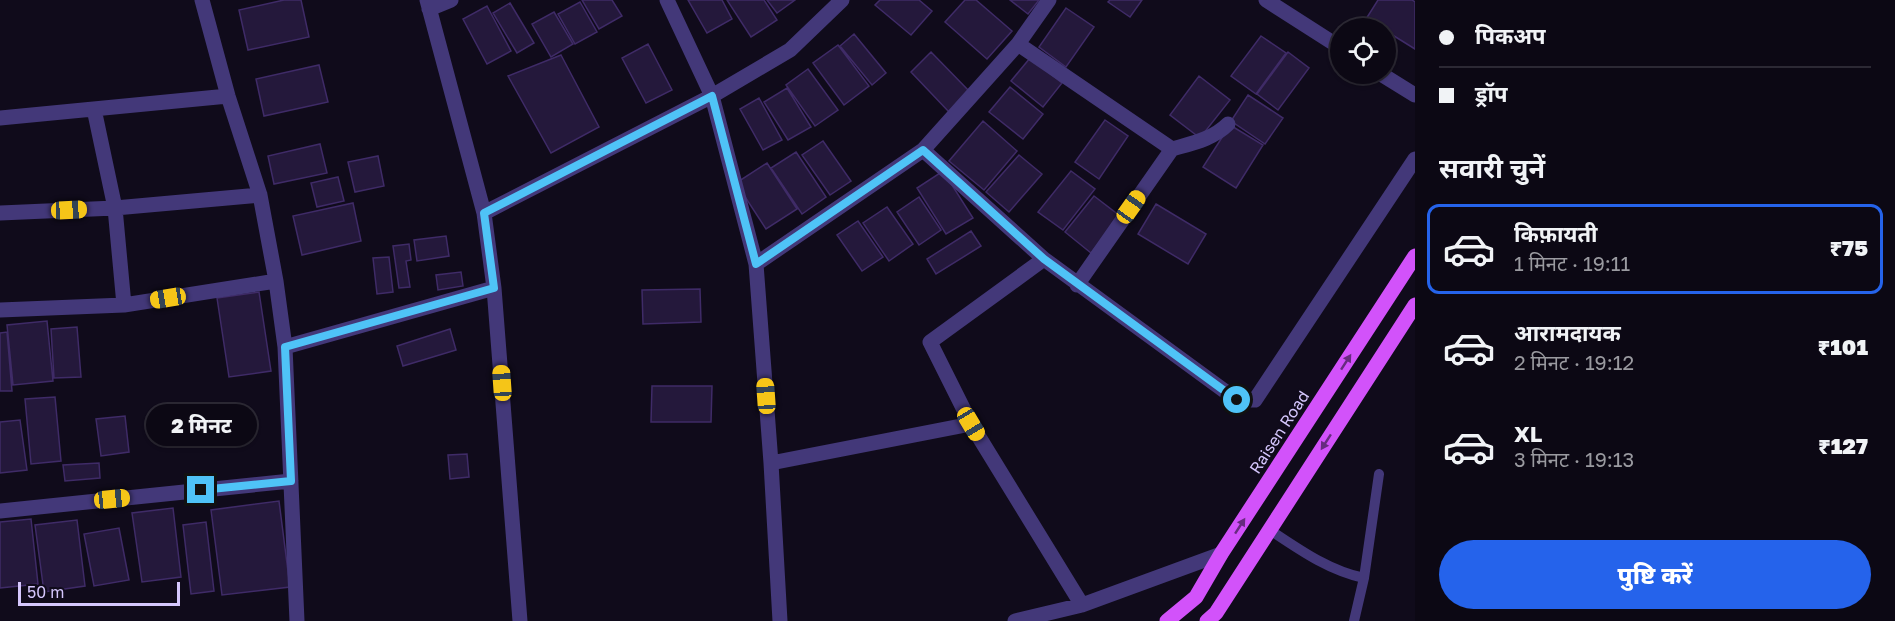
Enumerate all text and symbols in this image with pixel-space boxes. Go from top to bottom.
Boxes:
map controls [1330,18,1396,84]
button: locate [1330,18,1396,84]
text: पिकअप [1475,22,1546,49]
text: ड्रॉप [1475,80,1508,107]
text: सवारी चुनें [1439,152,1545,184]
car [1113,187,1149,227]
car [51,200,87,220]
text: किफ़ायती [1514,220,1598,247]
icon: car [1442,222,1496,276]
text: ₹75 [1829,234,1868,261]
text: 1 मिनट · 19:11 [1514,251,1630,275]
car [149,286,187,310]
text: आरामदायक [1514,319,1621,346]
icon: car [1442,321,1496,375]
text: ₹101 [1818,333,1868,360]
text: 2 मिनट · 19:12 [1514,350,1634,374]
one-way arrow [1340,354,1351,370]
car [492,364,512,402]
car [756,377,776,415]
route start [1223,386,1250,413]
street label: Raisen Road [1245,387,1313,477]
callout: 2 मिनट [146,403,256,445]
car [954,404,988,444]
text: 2 मिनट [171,413,232,437]
icon: car [1442,420,1496,474]
text: XL [1514,420,1542,447]
text: ₹127 [1818,432,1868,459]
one-way arrow [1321,434,1332,450]
text: 3 मिनट · 19:13 [1514,447,1634,471]
route end [187,476,214,503]
car [93,488,131,510]
one-way arrow [1234,517,1245,534]
button: पुष्टि करें [1439,540,1871,609]
scale bar [18,579,180,606]
text: 50 m [27,582,64,602]

